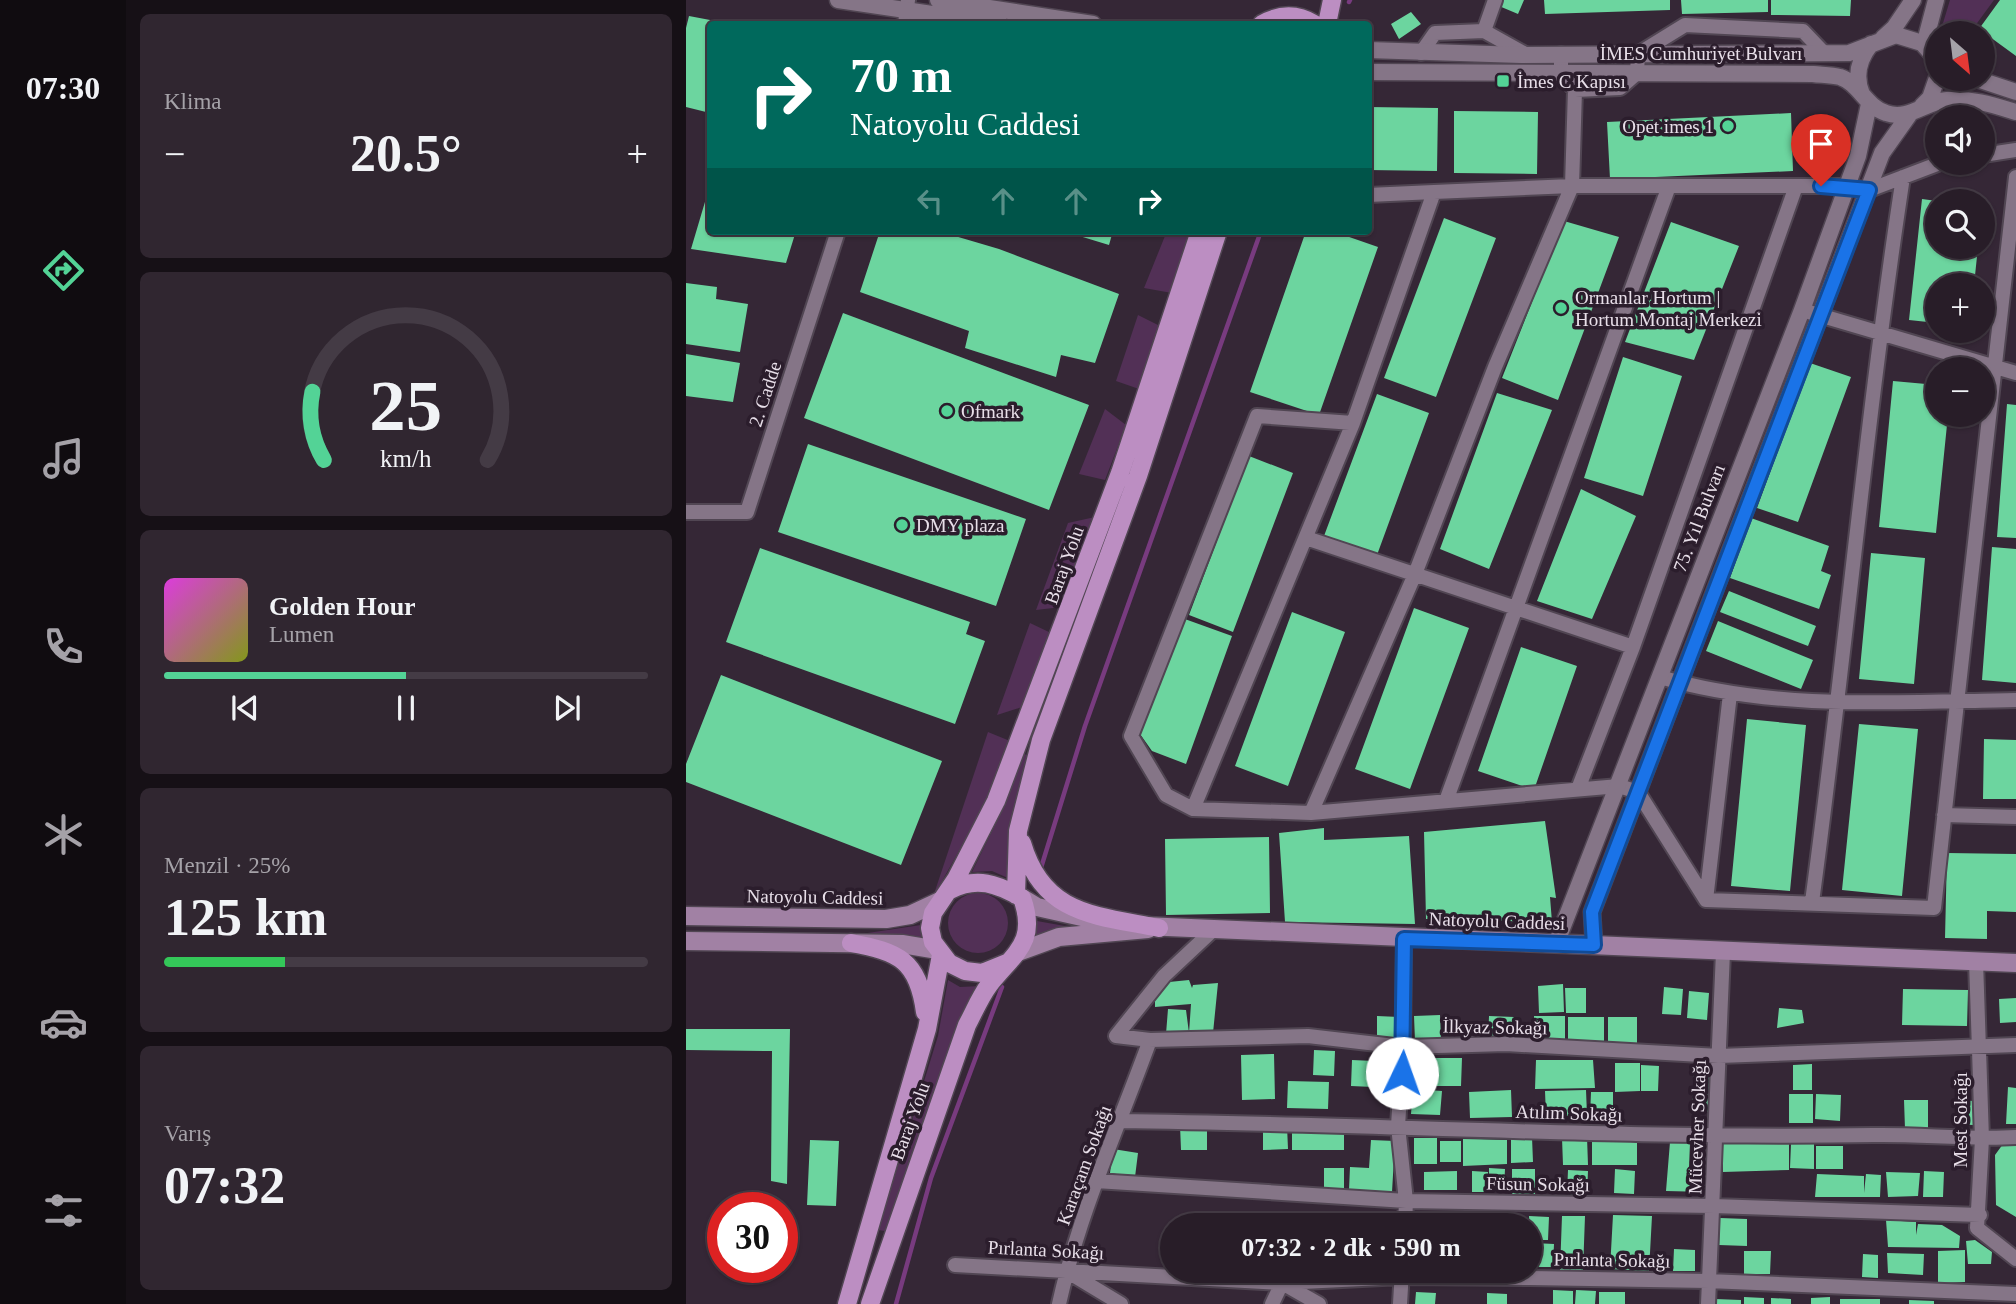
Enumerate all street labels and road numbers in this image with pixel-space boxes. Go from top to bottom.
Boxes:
street label: İMES Cumhuriyet Bulvarı [1600,43,1802,64]
street label: 2. Cadde [745,359,785,429]
street label: 75. Yıl Bulvarı [1669,461,1729,575]
street label: Baraj Yolu [1040,523,1088,607]
street label: Natoyolu Caddesi [746,885,884,909]
street label: Natoyolu Caddesi [1428,908,1566,934]
street label: İlkyaz Sokağı [1442,1016,1548,1038]
street label: Mücevher Sokağı [1684,1059,1710,1195]
street label: Mest Sokağı [1950,1072,1971,1168]
street label: Baraj Yolu [886,1079,934,1163]
street label: Atılım Sokağı [1515,1101,1623,1125]
street label: Karaçam Sokağı [1053,1102,1115,1228]
street label: Füsun Sokağı [1486,1173,1590,1195]
street label: Pırlanta Sokağı [987,1236,1105,1264]
street label: Pırlanta Sokağı [1554,1248,1670,1272]

